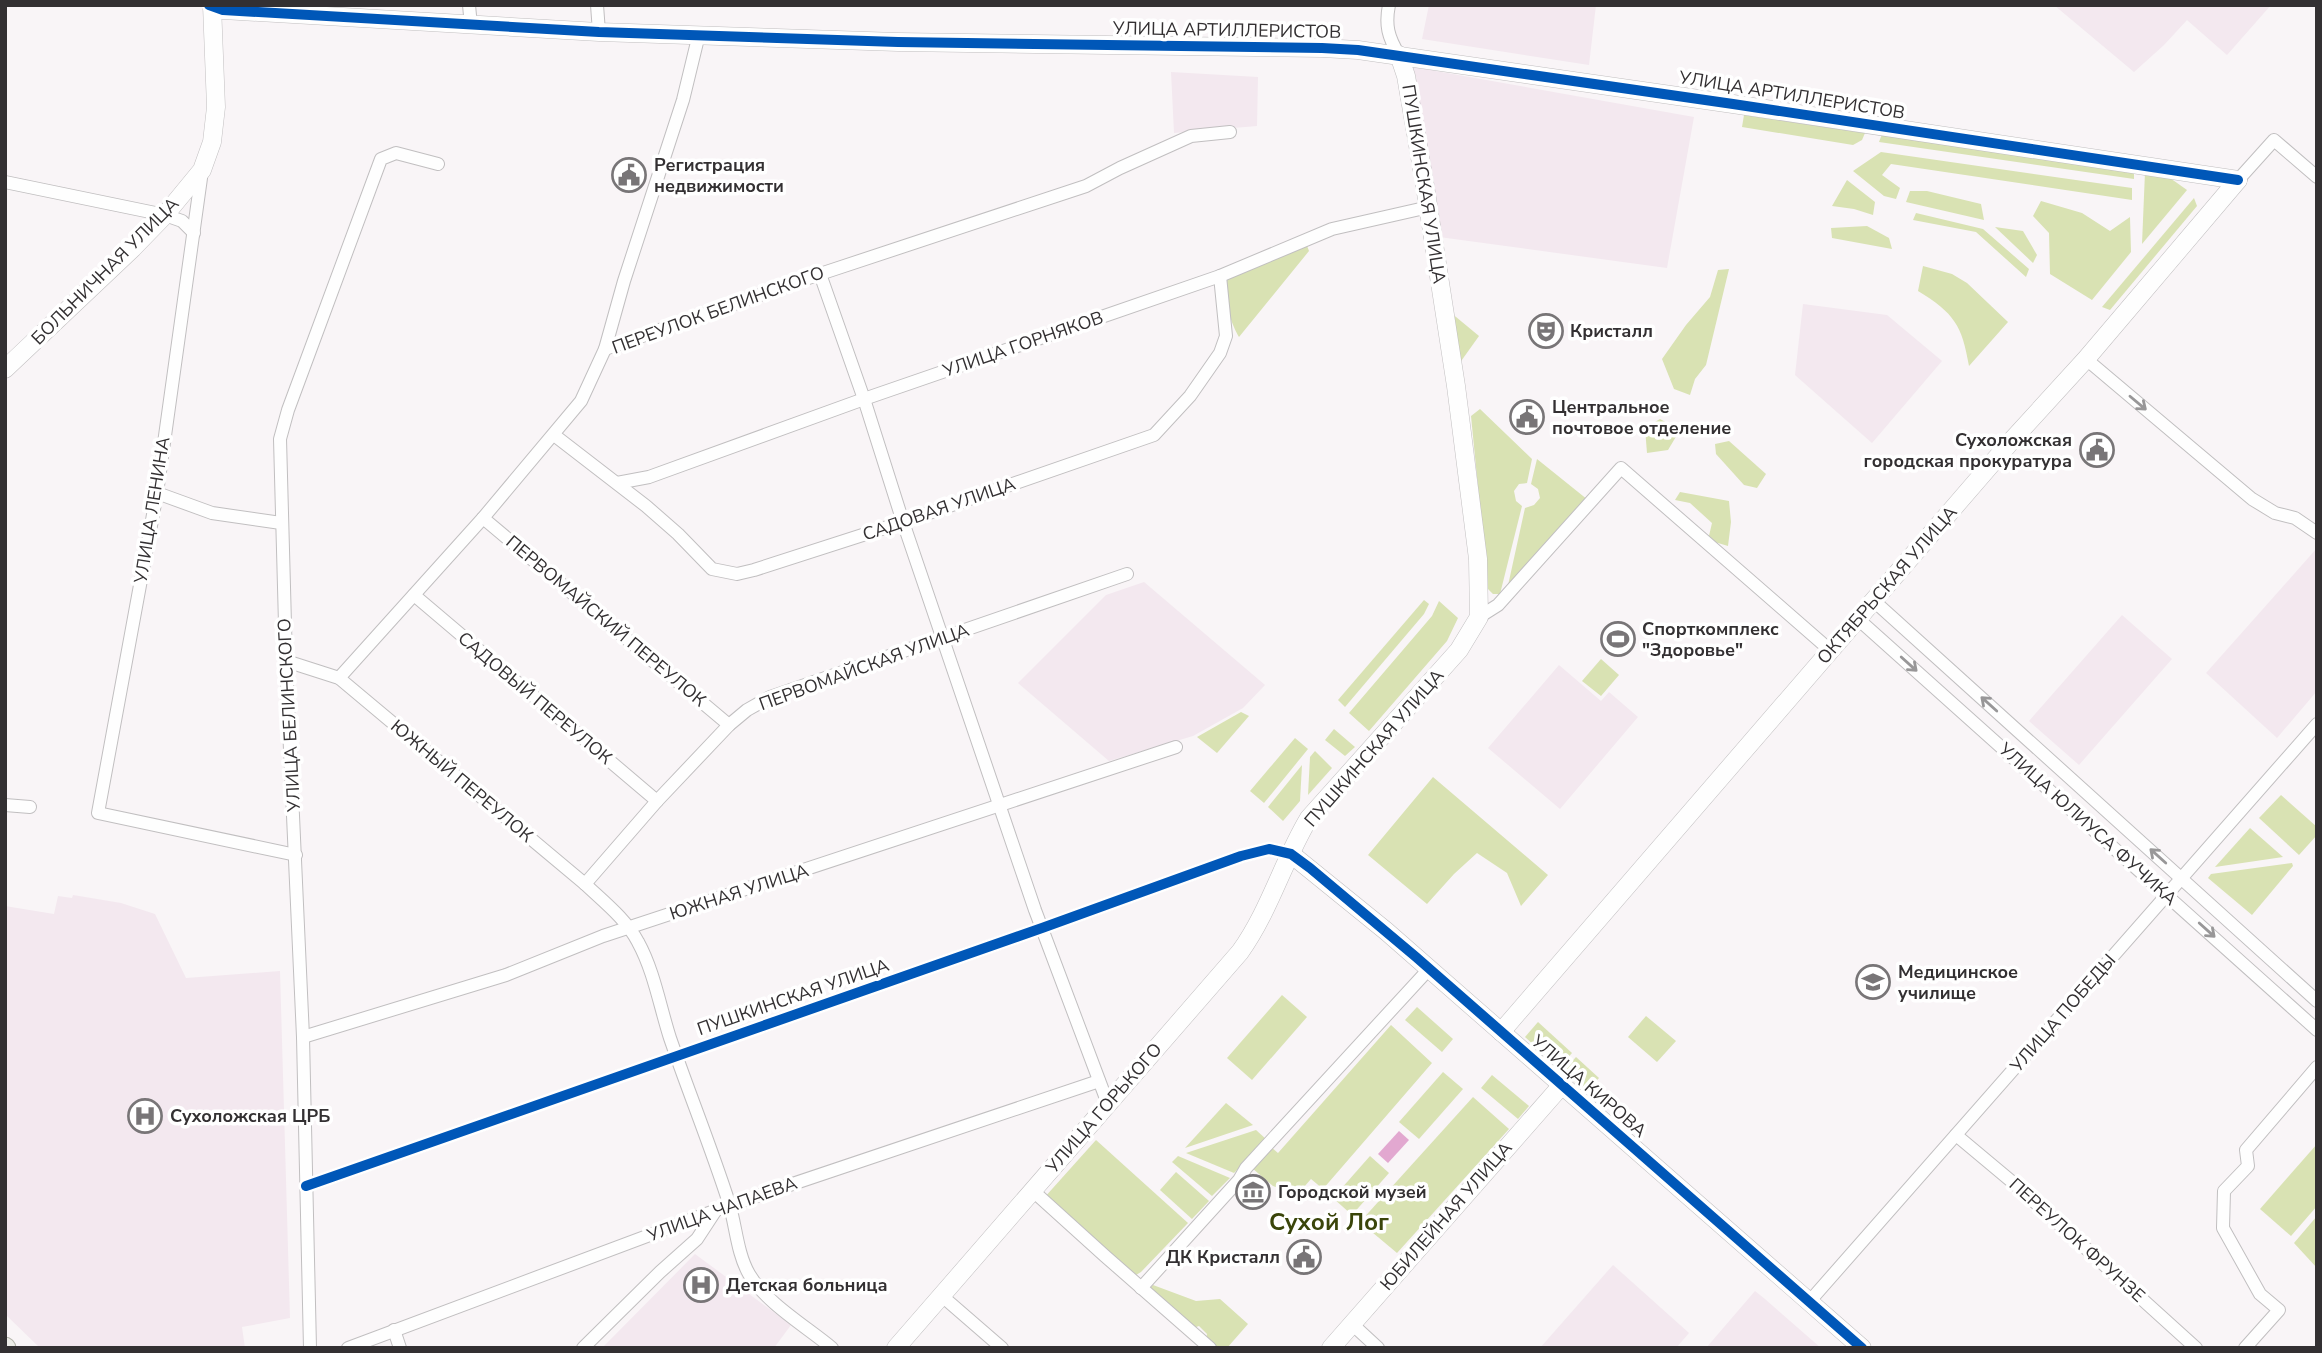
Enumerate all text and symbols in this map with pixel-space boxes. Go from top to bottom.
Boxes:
street label: УЛИЦА АРТИЛЛЕРИСТОВ [1112,16,1341,44]
street label: УЛИЦА АРТИЛЛЕРИСТОВ [1676,65,1907,125]
street label: ПУШКИНСКАЯ УЛИЦА [1396,83,1452,285]
place label: Регистрация недвижимости [654,153,784,198]
public building icon: Регистрация недвижимости [610,156,648,194]
street label: БОЛЬНИЧНАЯ УЛИЦА [26,192,184,350]
street label: ПЕРЕУЛОК БЕЛИНСКОГО [608,260,828,360]
street label: УЛИЦА ГОРНЯКОВ [939,305,1106,383]
theatre icon: Кристалл [1527,312,1565,350]
place label: Кристалл [1570,319,1653,343]
place label: Центральное почтовое отделение [1552,395,1731,440]
one-way arrow [2129,395,2147,411]
public building icon: Центральное почтовое отделение [1508,398,1546,436]
place label: Сухоложская городская прокуратура [1864,428,2072,473]
public building icon: Сухоложская городская прокуратура [2078,431,2116,469]
street label: УЛИЦА ЛЕНИНА [128,435,175,586]
street label: САДОВАЯ УЛИЦА [859,472,1019,546]
street label: ОКТЯБРЬСКАЯ УЛИЦА [1812,501,1962,669]
street label: ПЕРВОМАЙСКИЙ ПЕРЕУЛОК [501,530,712,712]
place label: Спорткомплекс "Здоровье" [1642,617,1779,662]
street label: УЛИЦА БЕЛИНСКОГО [272,618,306,813]
street label: ПЕРВОМАЙСКАЯ УЛИЦА [756,618,972,716]
sports icon: Спорткомплекс "Здоровье" [1599,620,1637,658]
street label: САДОВЫЙ ПЕРЕУЛОК [453,626,618,770]
one-way arrow [1900,656,1918,672]
street label: ПУШКИНСКАЯ УЛИЦА [1299,664,1449,832]
one-way arrow [1980,696,1998,712]
street label: ЮЖНЫЙ ПЕРЕУЛОК [386,714,539,848]
street label: УЛИЦА ЮЛИУСА ФУЧИКА [1993,737,2182,911]
one-way arrow [2149,848,2167,864]
street label: ЮЖНАЯ УЛИЦА [666,858,812,926]
one-way arrow [2198,921,2215,938]
street label: УЛИЦА ПОБЕДЫ [2004,949,2121,1078]
street label: ПУШКИНСКАЯ УЛИЦА [694,953,892,1041]
place label: Медицинское училище [1898,960,2018,1005]
school or university icon: Медицинское училище [1854,963,1892,1001]
street label: УЛИЦА КИРОВА [1526,1029,1652,1143]
street label: УЛИЦА ГОРЬКОГО [1040,1038,1167,1179]
hospital icon: Сухоложская ЦРБ [126,1097,164,1135]
place label: Сухоложская ЦРБ [170,1104,330,1128]
street label: ЮБИЛЕЙНАЯ УЛИЦА [1375,1137,1517,1295]
street label: УЛИЦА ЧАПАЕВА [643,1171,800,1248]
museum icon: Городской музей [1234,1173,1272,1211]
street label: ПЕРЕУЛОК ФРУНЗЕ [2004,1173,2150,1307]
place label: Городской музей [1278,1180,1427,1204]
district label: Сухой Лог [1269,1206,1389,1238]
public building icon: ДК Кристалл [1285,1238,1323,1276]
place label: ДК Кристалл [1166,1245,1280,1269]
hospital icon: Детская больница [682,1266,720,1304]
place label: Детская больница [726,1273,888,1297]

